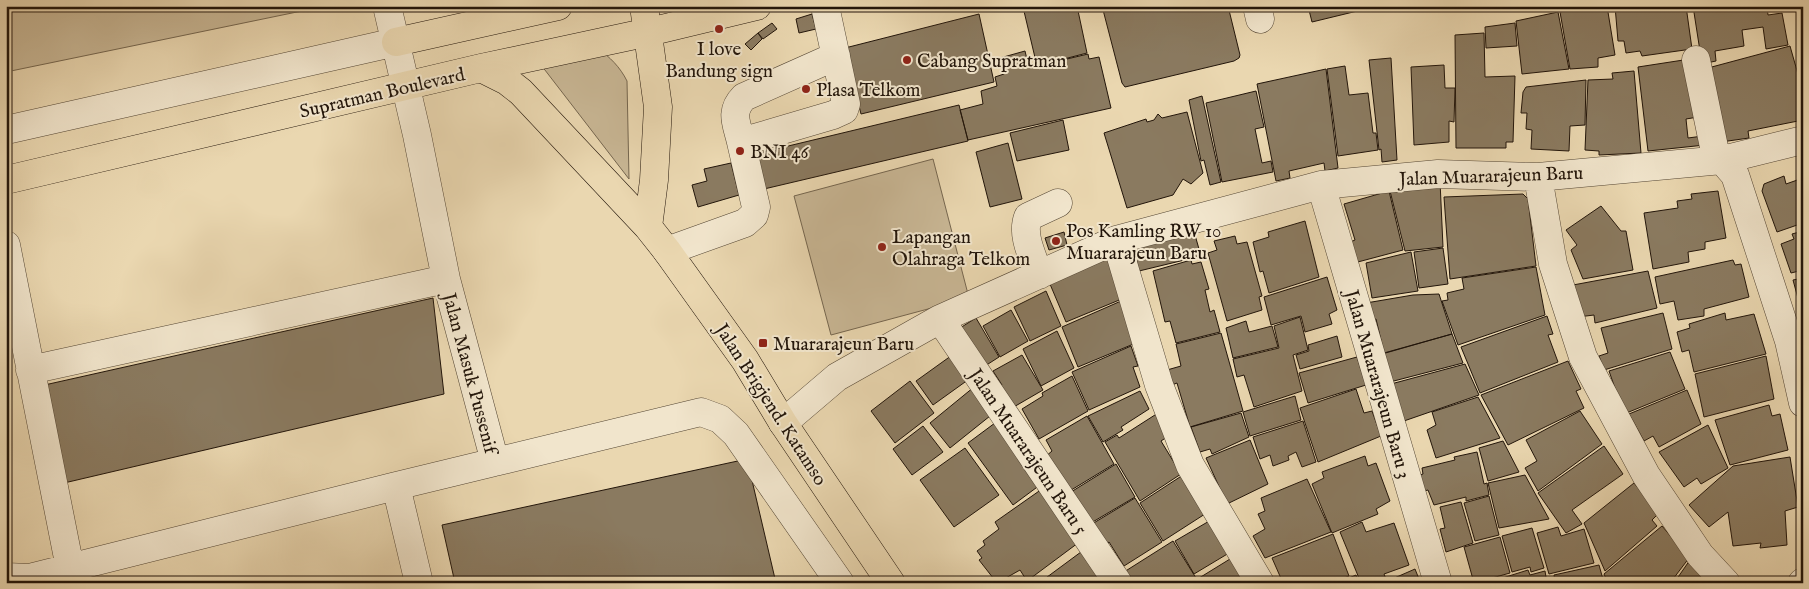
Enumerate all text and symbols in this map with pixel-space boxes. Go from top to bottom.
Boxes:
marker: I love Bandung sign [713,23,725,35]
place label: I love Bandung sign [665,38,773,84]
place label: Cabang Supratman [917,50,1066,74]
marker: Cabang Supratman [901,54,913,66]
street label: Supratman Boulevard [298,63,468,125]
place label: Plasa Telkom [816,79,921,103]
marker: Plasa Telkom [800,83,812,95]
place label: BNI 46 [750,141,810,165]
marker: BNI 46 [734,145,746,157]
street label: Jalan Muararajeun Baru [1397,162,1584,192]
place label: Pos Kamling RW 10 Muararajeun Baru [1066,220,1221,266]
place label: Lapangan Olahraga Telkom [892,226,1030,272]
marker: Pos Kamling RW 10 Muararajeun Baru [1050,235,1062,247]
marker: Lapangan Olahraga Telkom [876,241,888,253]
street label: Jalan Muararajeun Baru 3 [1338,285,1416,482]
street label: Jalan Masuk Pussenif [436,289,503,459]
street label: Jalan Brigjend. Katamso [708,318,832,491]
place label: Muararajeun Baru [773,333,914,357]
marker: Muararajeun Baru [757,337,769,349]
street label: Jalan Muararajeun Baru 5 [962,363,1092,540]

